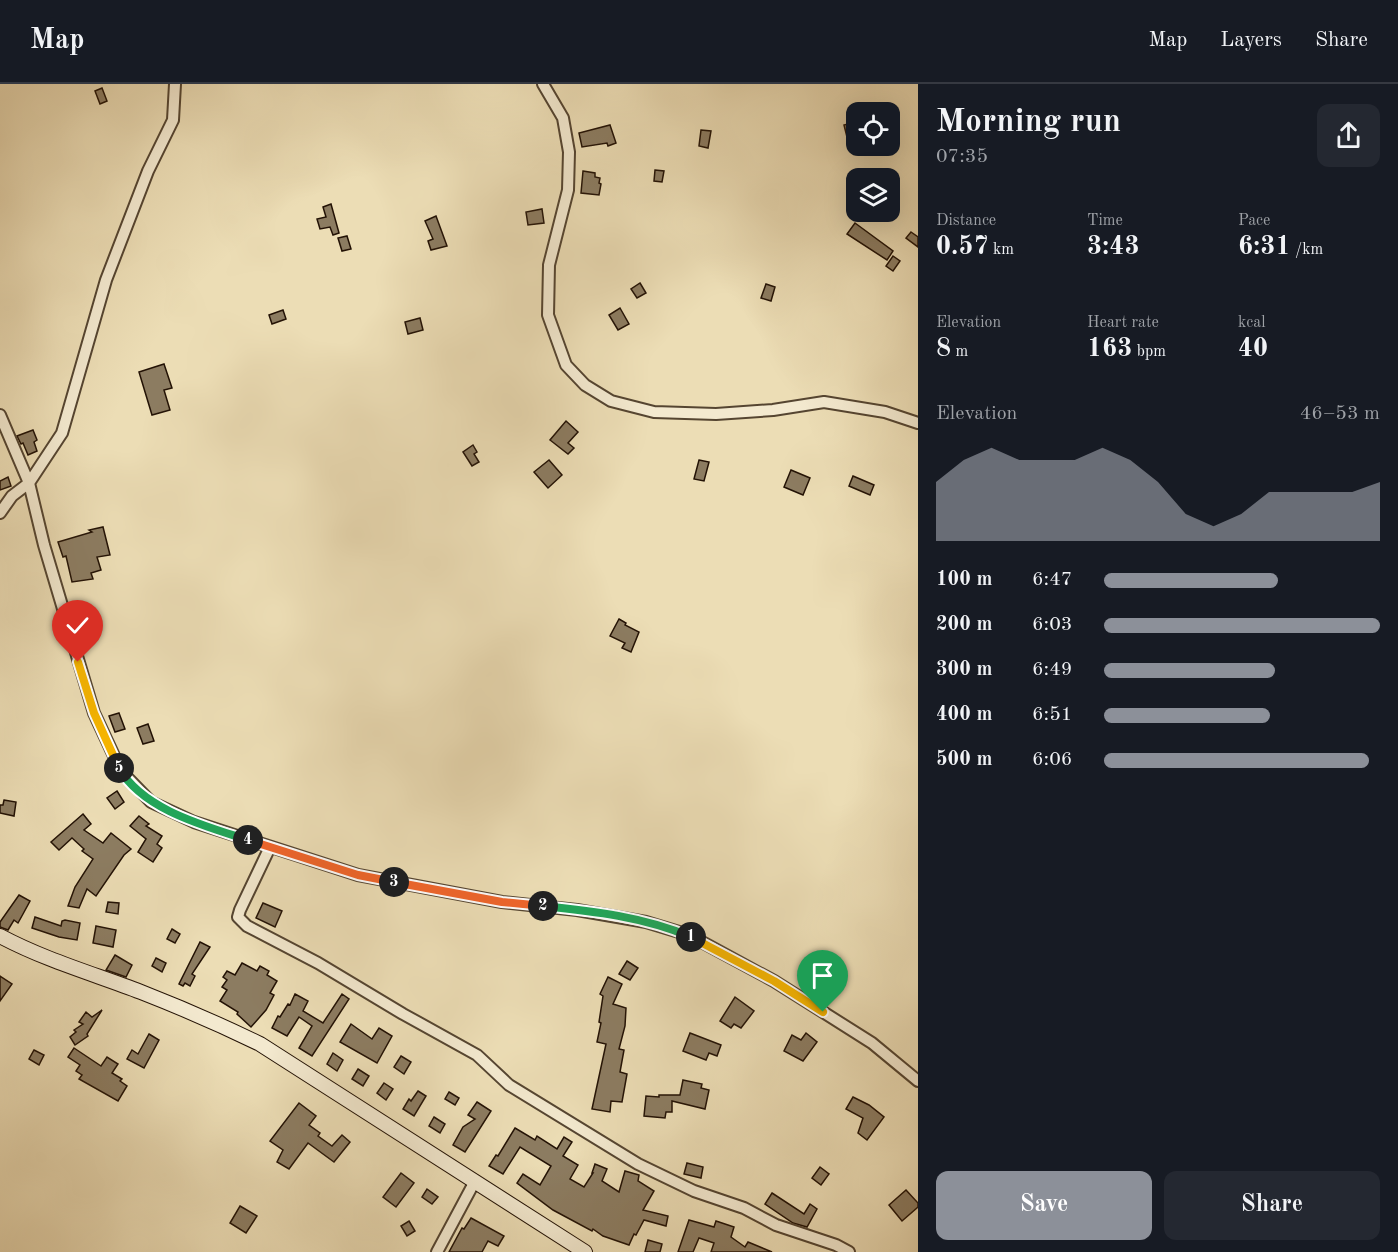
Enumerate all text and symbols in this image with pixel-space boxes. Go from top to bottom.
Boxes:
text: Map [30,27,84,55]
text: Map [1148,30,1187,51]
text: Layers [1220,30,1282,51]
text: Share [1315,30,1368,51]
map controls [846,102,900,222]
button: locate [846,102,900,156]
button: share [1317,104,1380,167]
text: Morning run [936,106,1121,139]
text: 07:35 [936,147,988,167]
button: layers [846,168,900,222]
text: Distance [936,213,996,229]
text: Time [1087,213,1123,229]
text: Pace [1238,213,1270,229]
text: 0.57 [936,234,989,260]
text: 3:43 [1087,234,1140,260]
text: 6:31 [1238,234,1291,260]
text: km [989,242,1014,258]
text: /km [1291,242,1323,258]
text: Elevation [936,315,1001,331]
text: Heart rate [1087,315,1159,331]
text: kcal [1238,315,1266,331]
text: 8 [936,336,951,362]
text: 163 [1087,336,1132,362]
text: 40 [1238,336,1268,362]
text: m [951,344,968,360]
text: bpm [1132,344,1166,360]
text: Elevation [936,404,1017,424]
text: 46–53 m [1300,404,1380,424]
text: 100 m [936,570,992,590]
text: 6:47 [1032,570,1072,590]
pin [52,600,103,662]
icon: check [61,609,94,642]
text: 200 m [936,615,992,635]
text: 6:03 [1032,615,1072,635]
text: 300 m [936,660,992,680]
text: 6:49 [1032,660,1072,680]
text: 400 m [936,705,992,725]
text: 6:51 [1032,705,1072,725]
text: 500 m [936,750,992,770]
text: 6:06 [1032,750,1072,770]
pin: 5 [104,753,134,783]
text: 5 [114,760,124,776]
pin: 4 [233,825,263,855]
text: 4 [243,832,253,848]
pin: 3 [379,867,409,897]
text: 3 [389,874,399,890]
pin: 2 [528,891,558,921]
text: 2 [538,898,548,914]
pin: 1 [676,922,706,952]
text: 1 [686,929,696,945]
pin [797,950,848,1012]
icon: arrive [806,959,839,992]
button: Save [936,1171,1152,1240]
button: Share [1164,1171,1380,1240]

